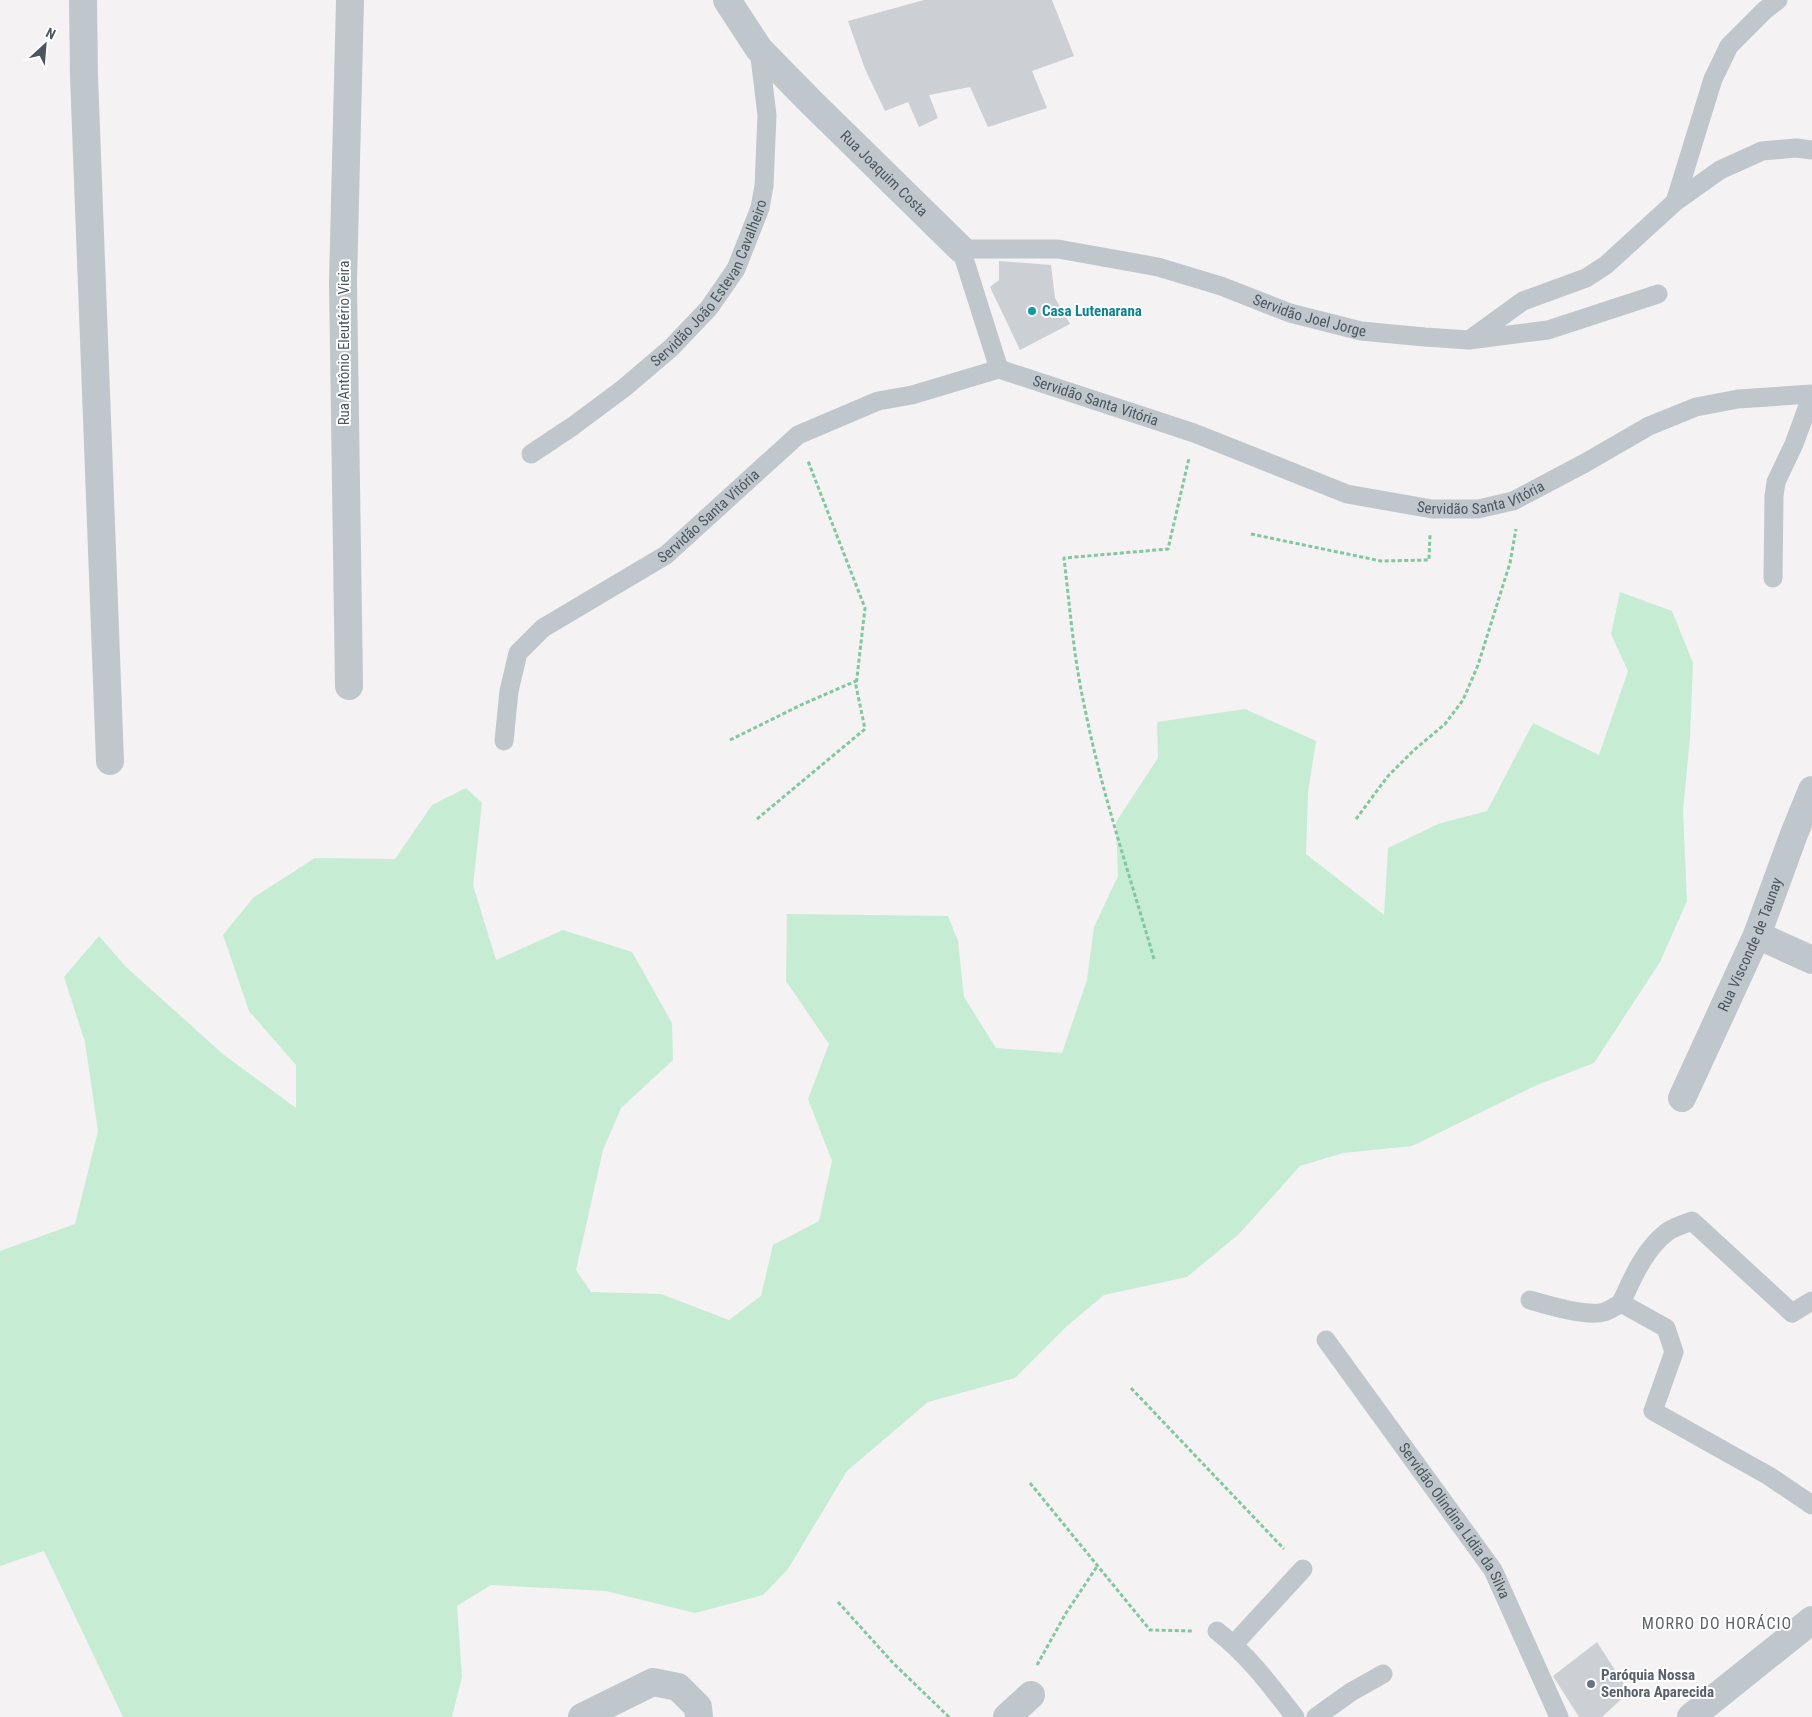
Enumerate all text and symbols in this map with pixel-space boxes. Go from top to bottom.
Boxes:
north arrow [20,20,70,70]
text: N [43,24,58,42]
street label: Rua Joaquim Costa [837,127,932,220]
street label: Servidão João Estevan Cavalheiro [647,198,770,370]
street label: Rua Antônio Eleutério Vieira [335,261,353,425]
street label: Servidão Joel Jorge [1250,290,1367,340]
place label: Casa Lutenarana [1042,302,1142,320]
marker: Casa Lutenarana [1026,305,1038,317]
street label: Servidão Santa Vitória [1030,372,1161,430]
street label: Servidão Santa Vitória [654,466,763,567]
street label: Servidão Santa Vitória [1415,477,1547,518]
street label: Rua Visconde de Taunay [1714,875,1786,1015]
street label: Servidão Olindina Lídia da Silva [1395,1439,1514,1602]
district label: MORRO DO HORÁCIO [1642,1614,1792,1633]
place label: Paróquia Nossa Senhora Aparecida [1601,1666,1714,1701]
marker: Paróquia Nossa Senhora Aparecida [1585,1678,1597,1690]

